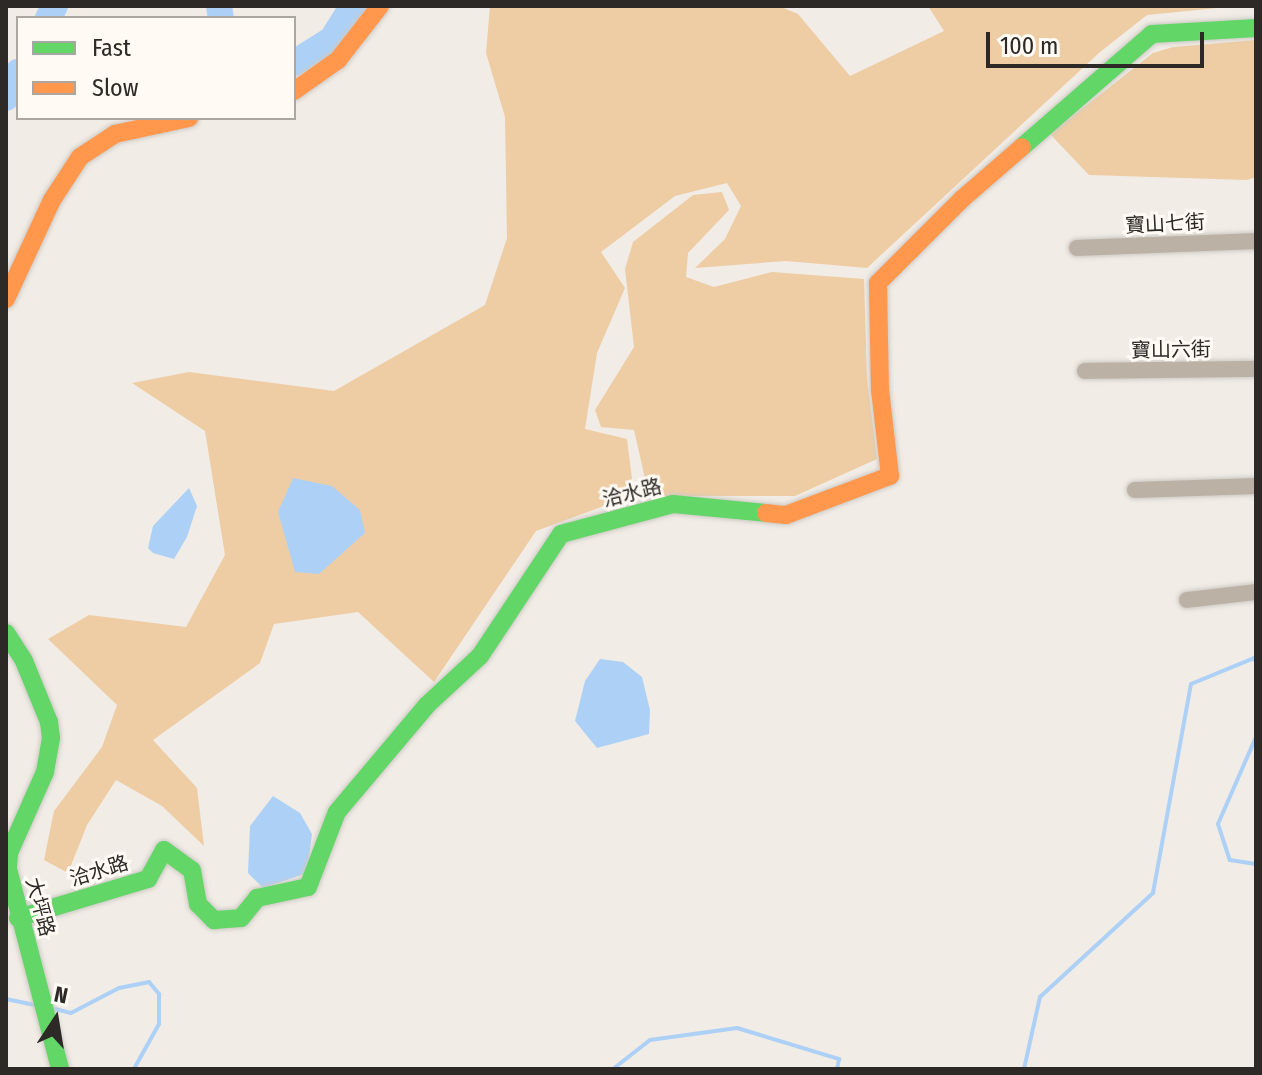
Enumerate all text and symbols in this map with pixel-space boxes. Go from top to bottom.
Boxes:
legend [16,16,296,120]
scale bar [990,16,1208,66]
text: 100 m [1000,32,1058,60]
text: Fast [92,34,131,62]
text: Slow [92,74,138,102]
street label: 寶山七街 [1124,210,1206,238]
street label: 寶山六街 [1131,337,1211,363]
street label: 洽水路 [600,474,664,512]
street label: 洽水路 [67,851,131,891]
street label: 大坪路 [21,875,59,939]
north arrow [16,979,96,1059]
text: N [52,980,70,1010]

